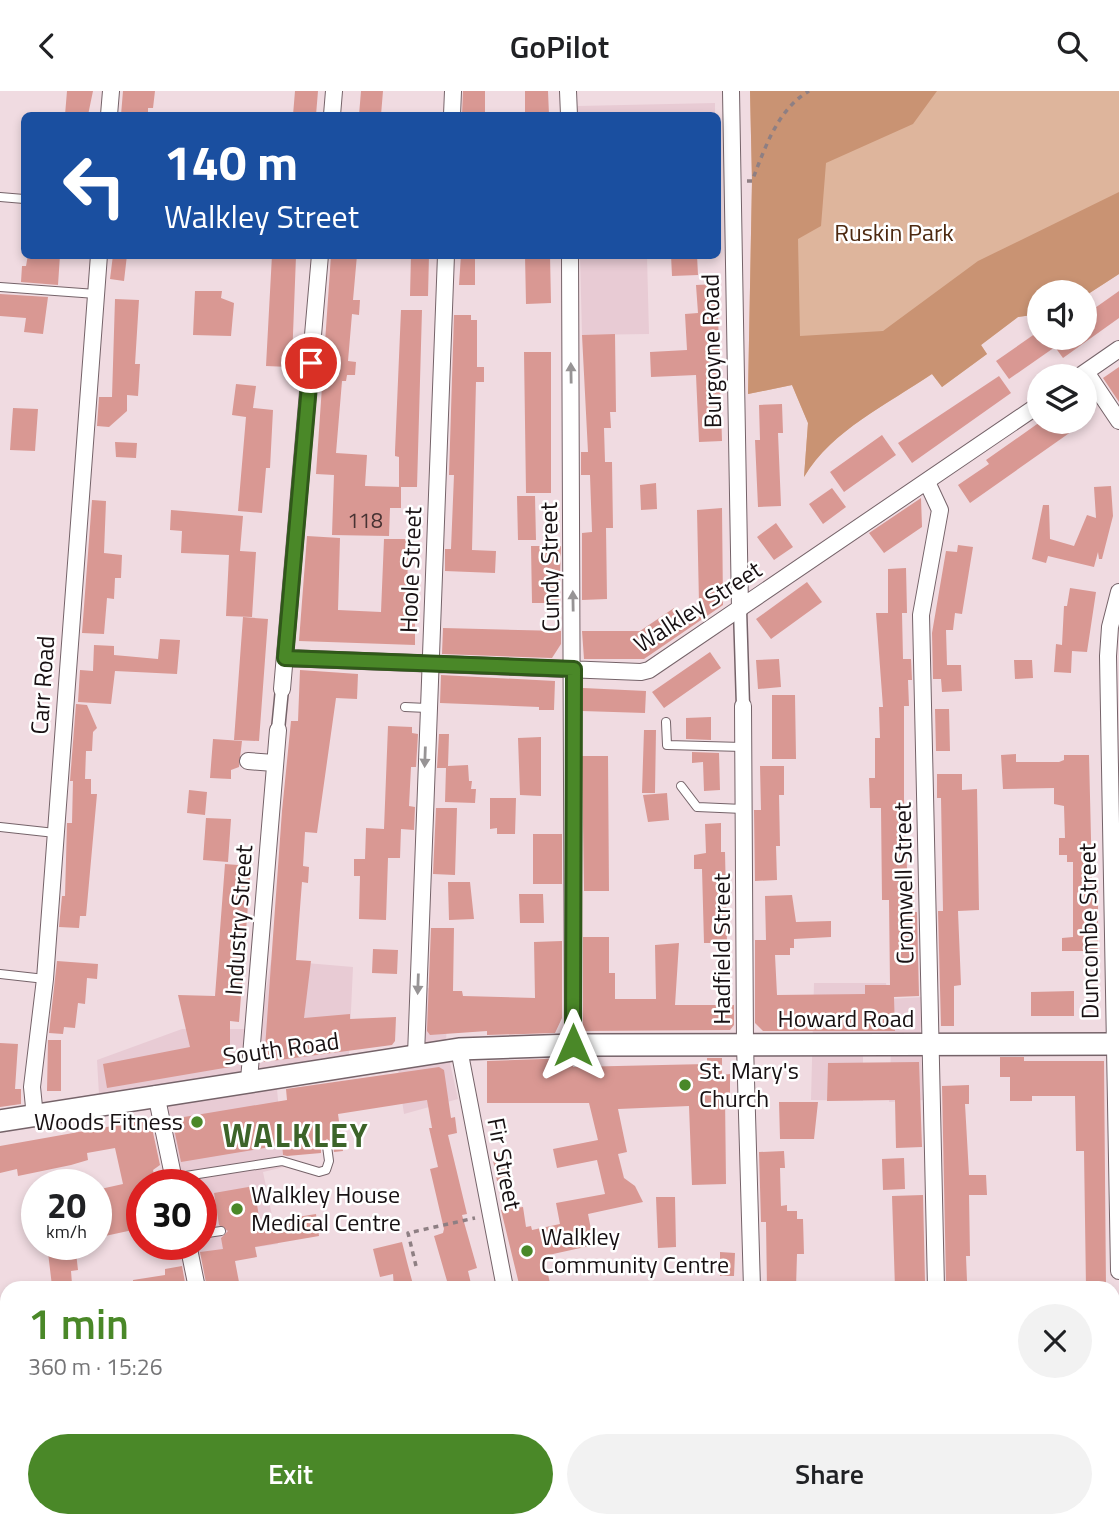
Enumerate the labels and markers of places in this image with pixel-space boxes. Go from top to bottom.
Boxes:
pin [281,333,341,393]
place label: St. Mary's Church [699,1052,799,1116]
marker: St. Mary's Church [677,1077,693,1093]
place label: Woods Fitness [34,1103,183,1139]
marker: Woods Fitness [189,1114,205,1130]
place label: Walkley House Medical Centre [251,1176,401,1240]
marker: Walkley House Medical Centre [229,1201,245,1217]
place label: Walkley Community Centre [541,1218,729,1282]
marker: Walkley Community Centre [519,1243,535,1259]

